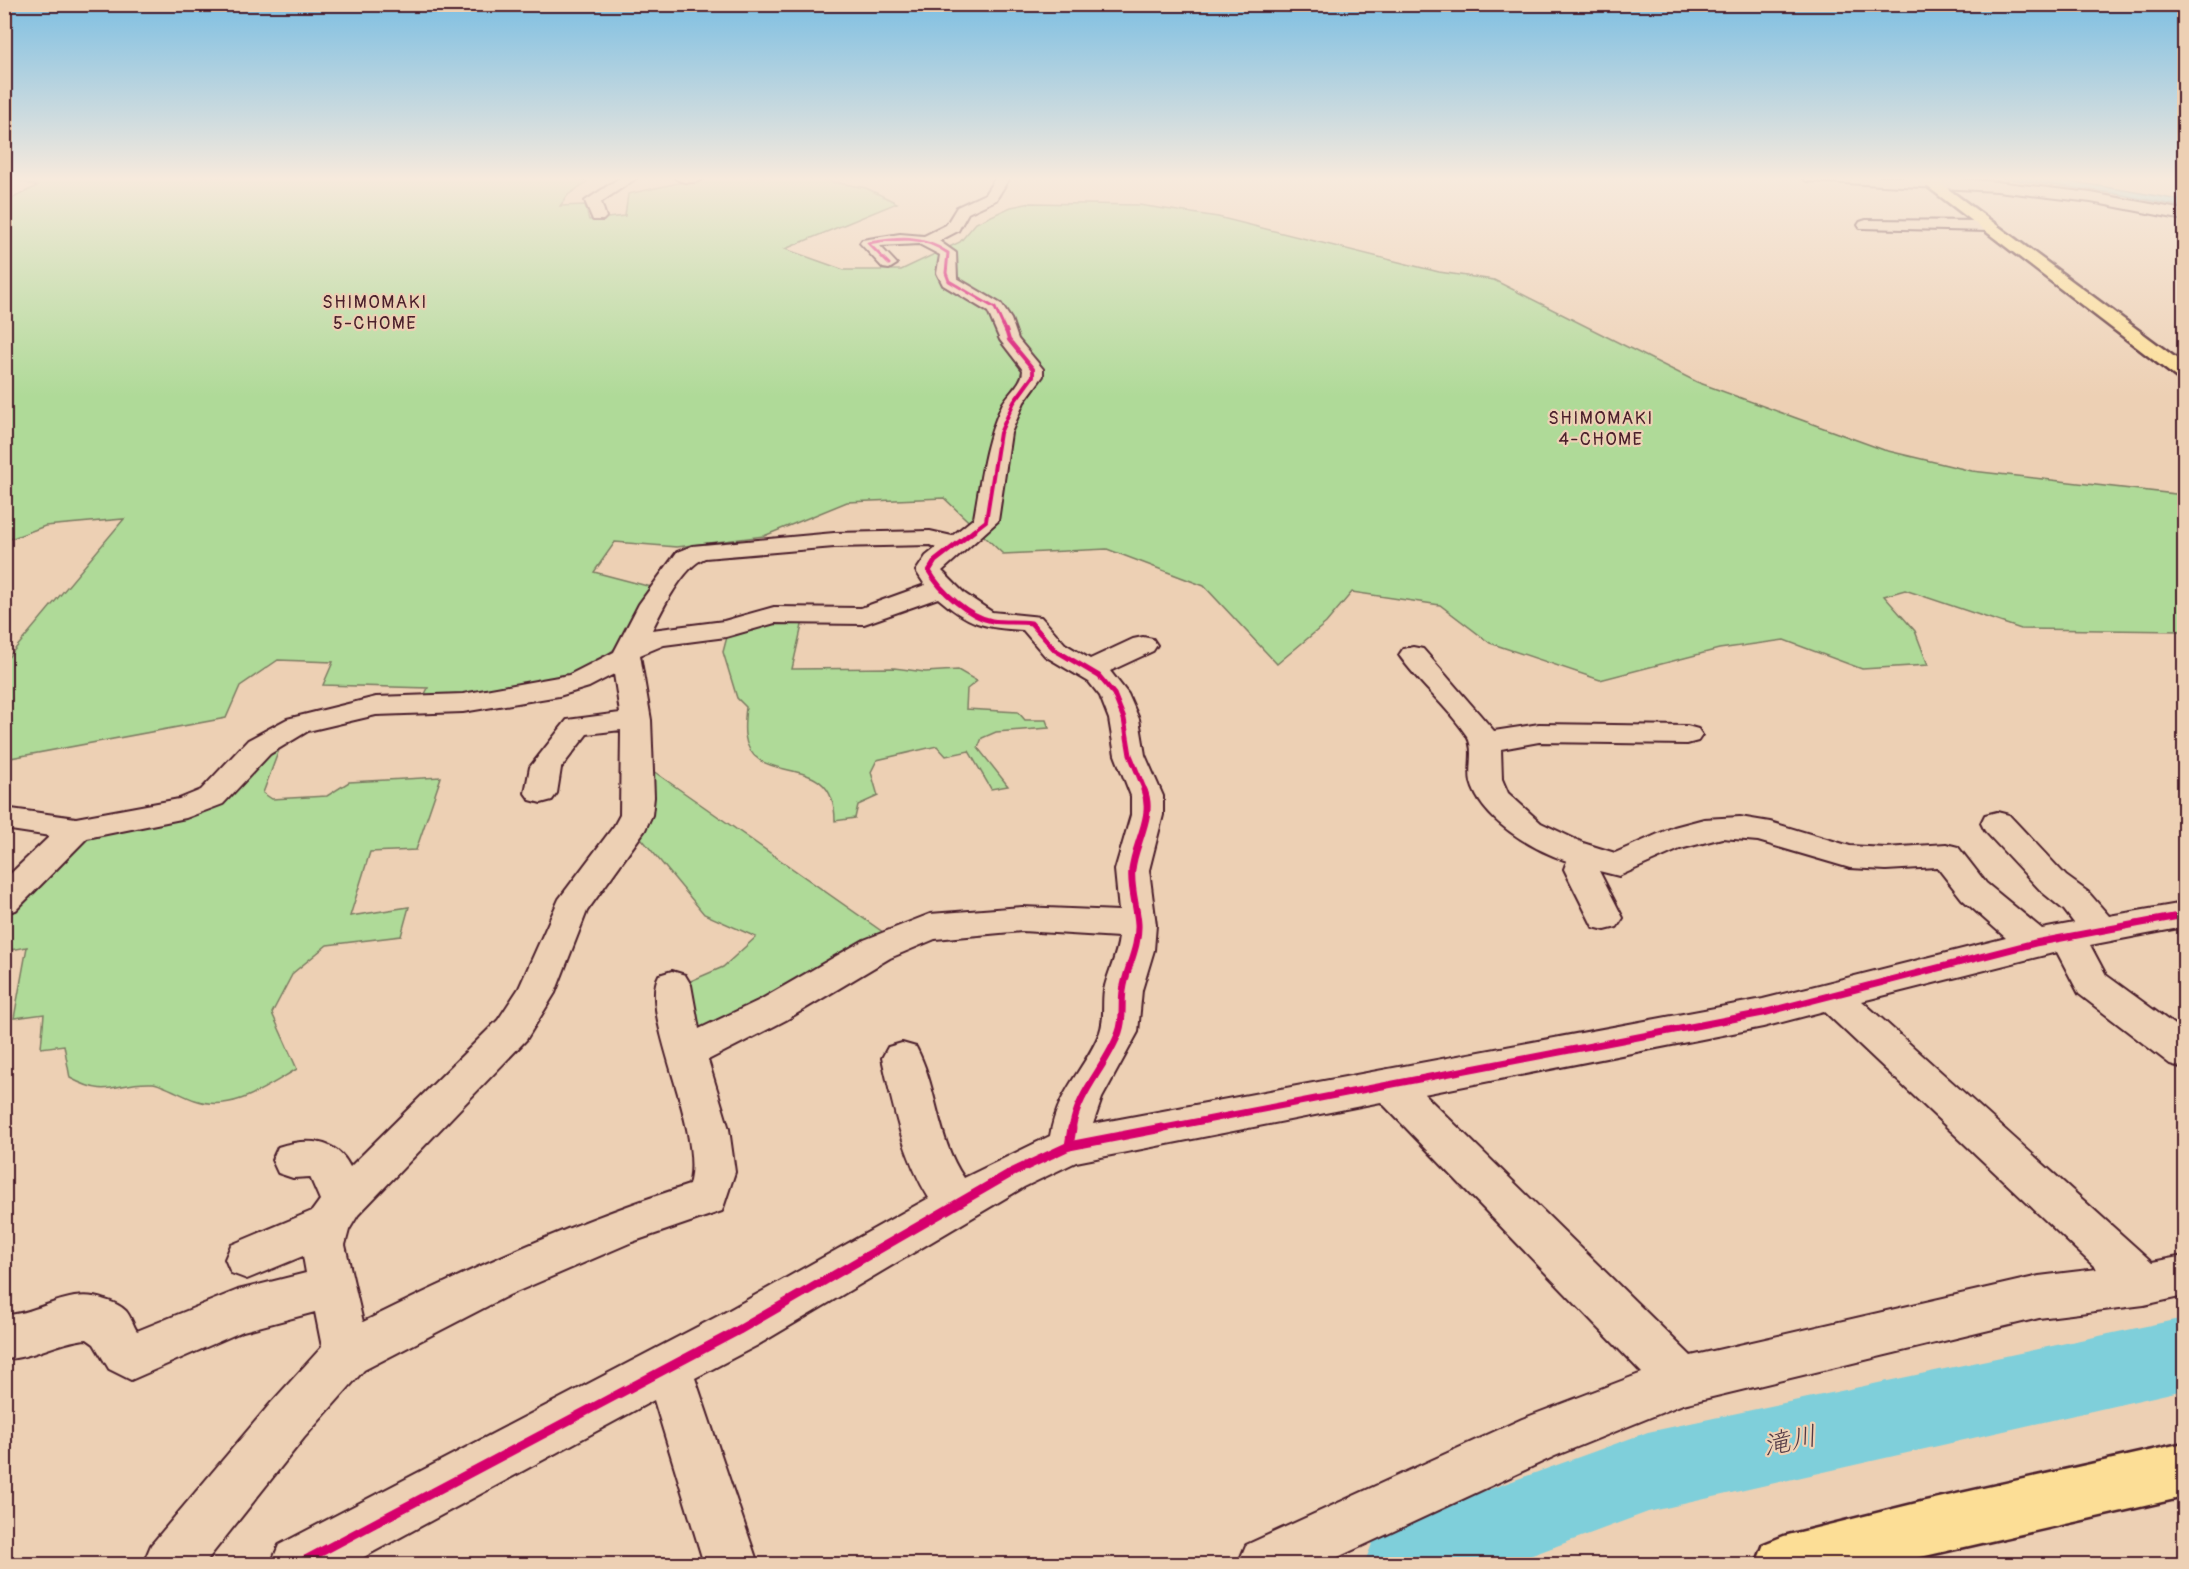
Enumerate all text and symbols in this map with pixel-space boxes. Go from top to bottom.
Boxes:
district label: SHIMOMAKI 5-CHOME [322,291,428,335]
district label: SHIMOMAKI 4-CHOME [1548,407,1654,451]
water label: 滝川 [1760,1419,1820,1463]

